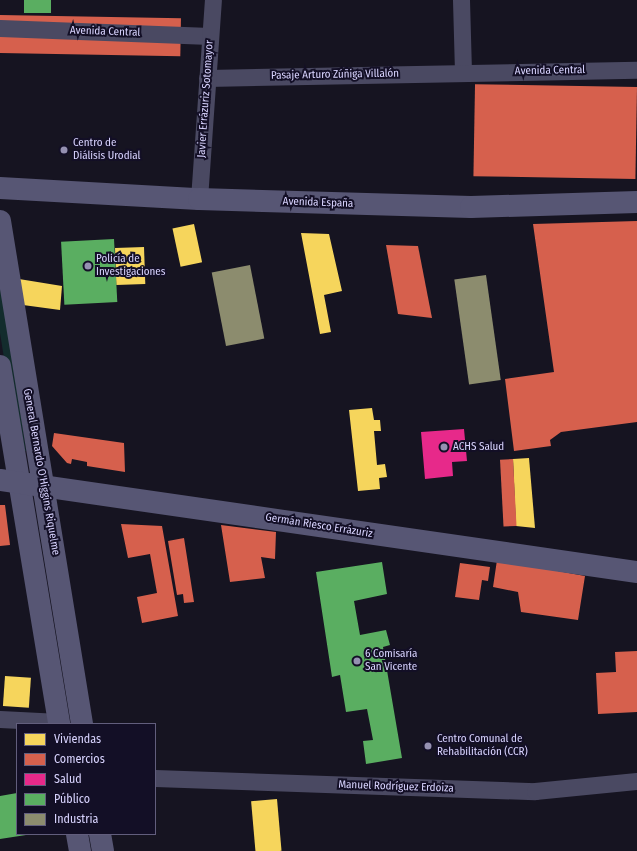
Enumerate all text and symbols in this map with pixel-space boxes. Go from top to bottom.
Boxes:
street label: Avenida Central [70,24,140,40]
street label: Javier Errázuriz Sotomayor [195,40,217,158]
street label: Avenida Central [515,64,585,78]
street label: Pasaje Arturo Zúñiga Villalón [271,67,399,83]
place label: Centro de Diálisis Urodial [73,137,141,163]
marker: Centro de Diálisis Urodial [58,144,70,156]
street label: Avenida España [282,195,354,211]
place label: Policía de Investigaciones [96,253,165,279]
marker: Policía de Investigaciones [83,261,93,271]
street label: General Bernardo O'Higgins Riquelme [20,388,62,556]
place label: ACHS Salud [453,440,504,454]
marker: ACHS Salud [438,441,450,453]
street label: Germán Riesco Errázuriz [264,511,374,541]
place label: 6 Comisaría San Vicente [365,648,417,674]
marker: 6 Comisaría San Vicente [352,656,362,666]
legend [16,723,156,835]
text: Viviendas [54,732,101,746]
place label: Centro Comunal de Rehabilitación (CCR) [437,733,528,759]
marker: Centro Comunal de Rehabilitación (CCR) [422,740,434,752]
text: Comercios [54,752,105,766]
text: Salud [54,772,82,786]
street label: Manuel Rodríguez Erdoiza [338,778,454,796]
text: Público [54,792,90,806]
text: Industria [54,812,98,826]

